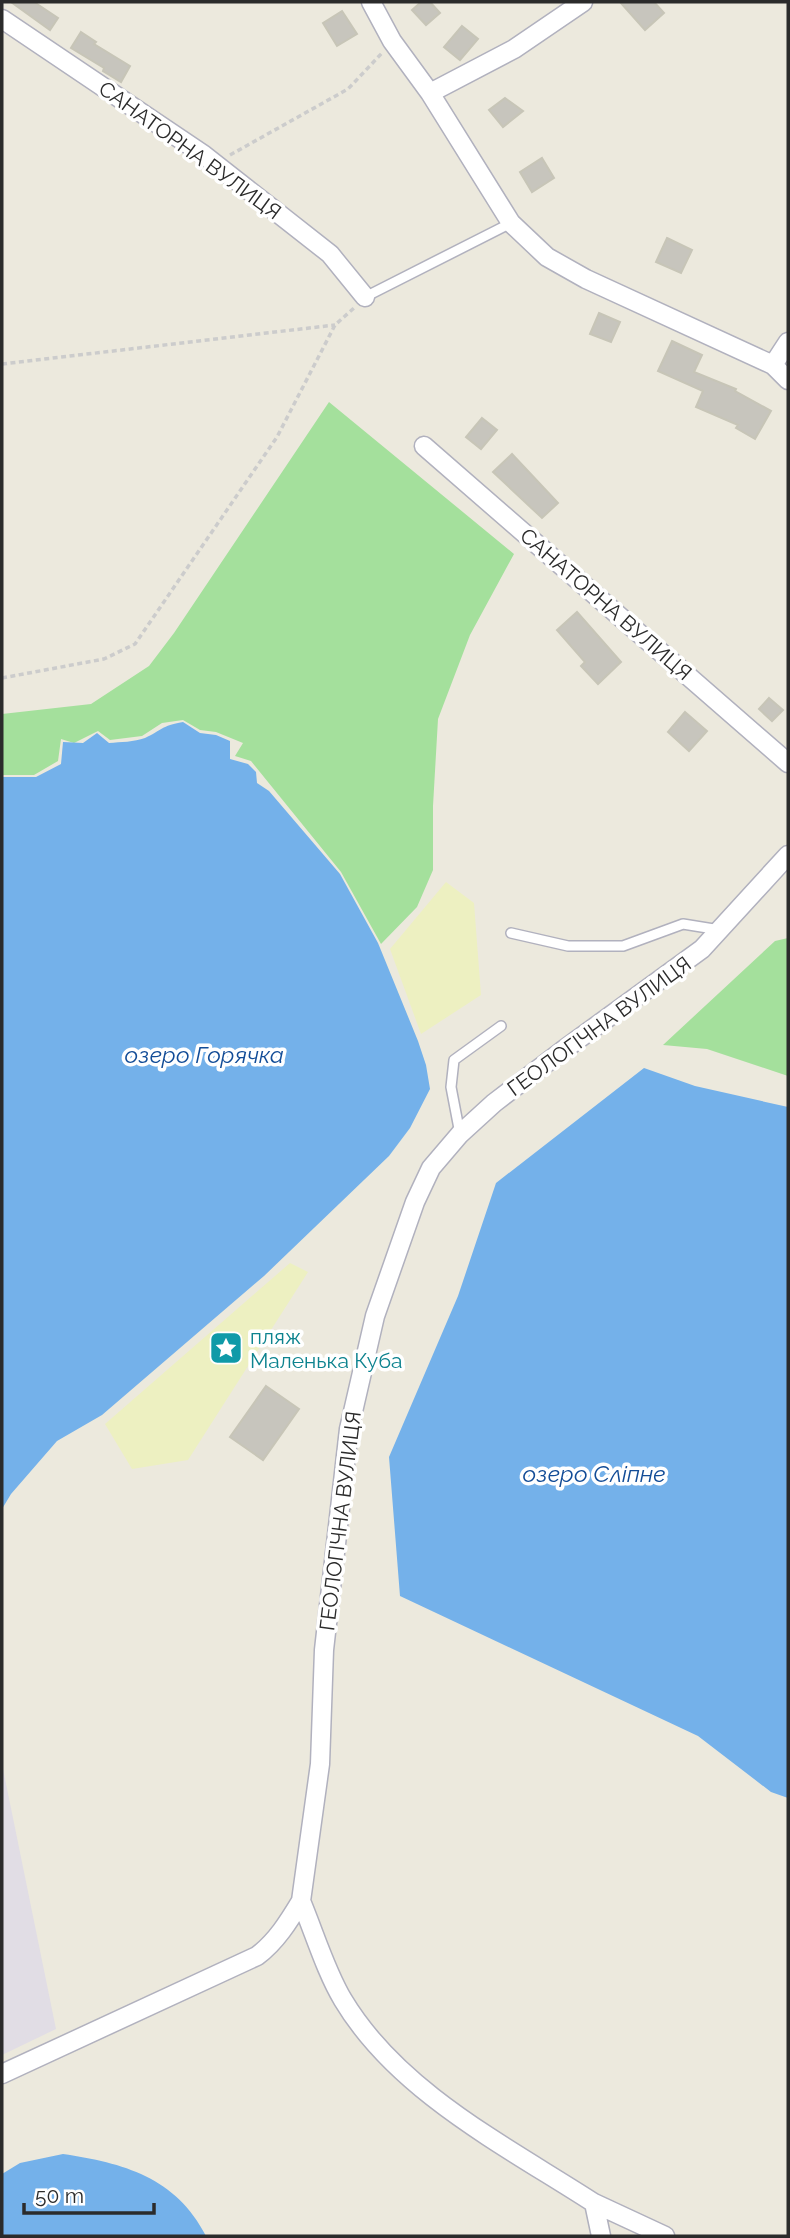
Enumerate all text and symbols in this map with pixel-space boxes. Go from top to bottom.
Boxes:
street label: САНАТОРНА ВУЛИЦЯ [94,75,286,225]
street label: САНАТОРНА ВУЛИЦЯ [515,523,697,685]
street label: ГЕОЛОГІЧНА ВУЛИЦЯ [502,951,696,1101]
water label: озеро Горячка [124,1041,284,1068]
place label: пляж Маленька Куба [250,1324,402,1373]
place icon: пляж Маленька Куба [207,1329,245,1367]
street label: ГЕОЛОГІЧНА ВУЛИЦЯ [314,1410,366,1632]
water label: озеро Сліпне [522,1460,666,1487]
scale bar [24,2172,154,2216]
text: 50 m [35,2183,84,2208]

